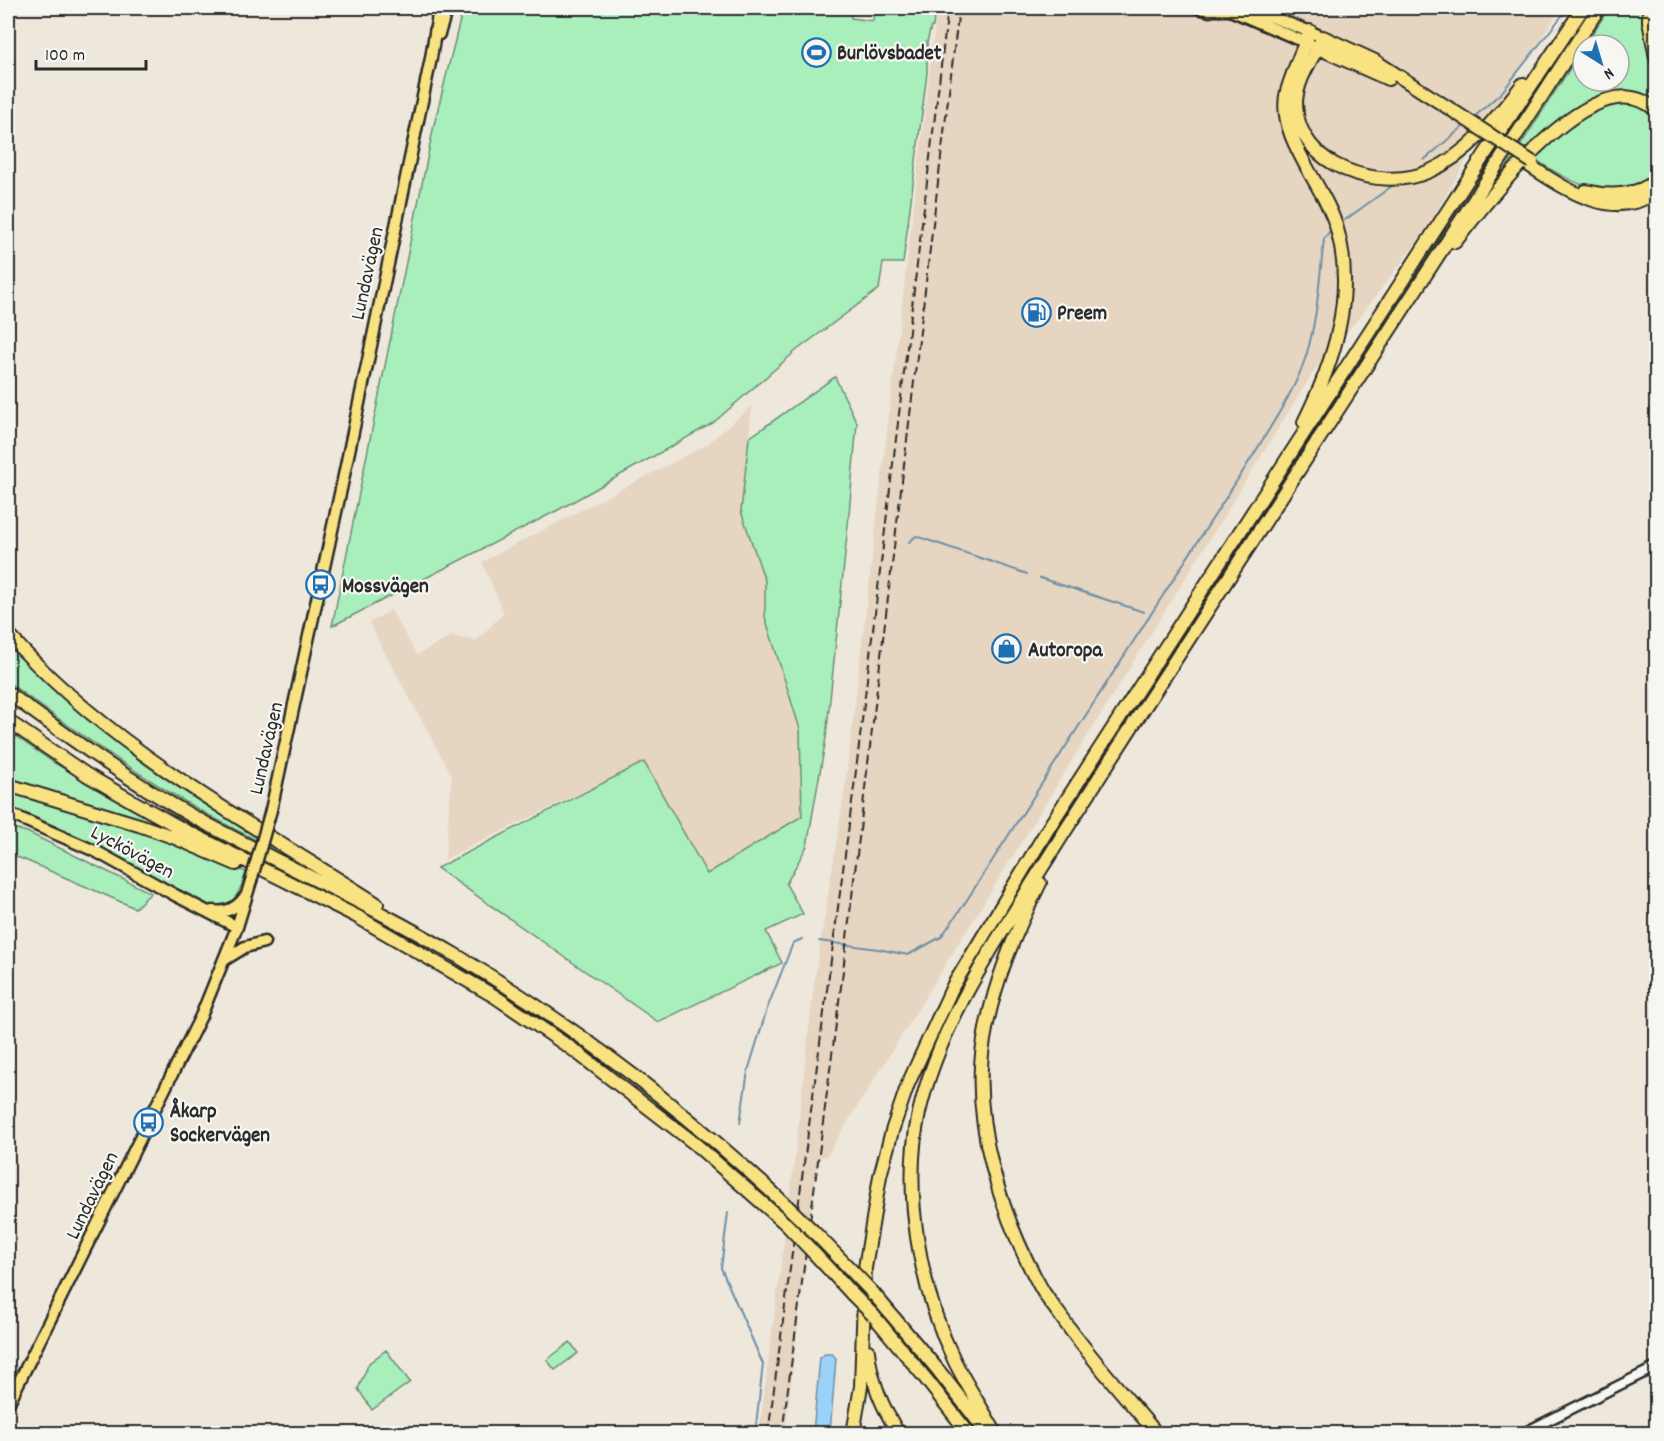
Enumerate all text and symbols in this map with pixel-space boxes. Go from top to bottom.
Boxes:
scale bar [36,33,146,71]
north arrow [1571,33,1631,93]
sports icon: Burlövsbadet [800,36,832,68]
place label: Burlövsbadet [837,40,942,70]
text: 100 m [45,44,85,69]
text: N [1598,61,1619,85]
street label: Lundavägen [344,224,393,323]
fuel station icon: Preem [1020,296,1052,328]
place label: Preem [1057,300,1107,330]
bus stop icon: Mossvägen [305,569,337,601]
place label: Mossvägen [342,573,429,603]
shop icon: Autoropa [991,633,1023,665]
place label: Autoropa [1028,637,1103,667]
street label: Lundavägen [243,699,293,798]
street label: Lyckövägen [84,819,179,888]
place label: Åkarp Sockervägen [170,1097,270,1152]
bus stop icon: Åkarp Sockervägen [133,1106,165,1138]
street label: Lundavägen [60,1147,128,1245]

